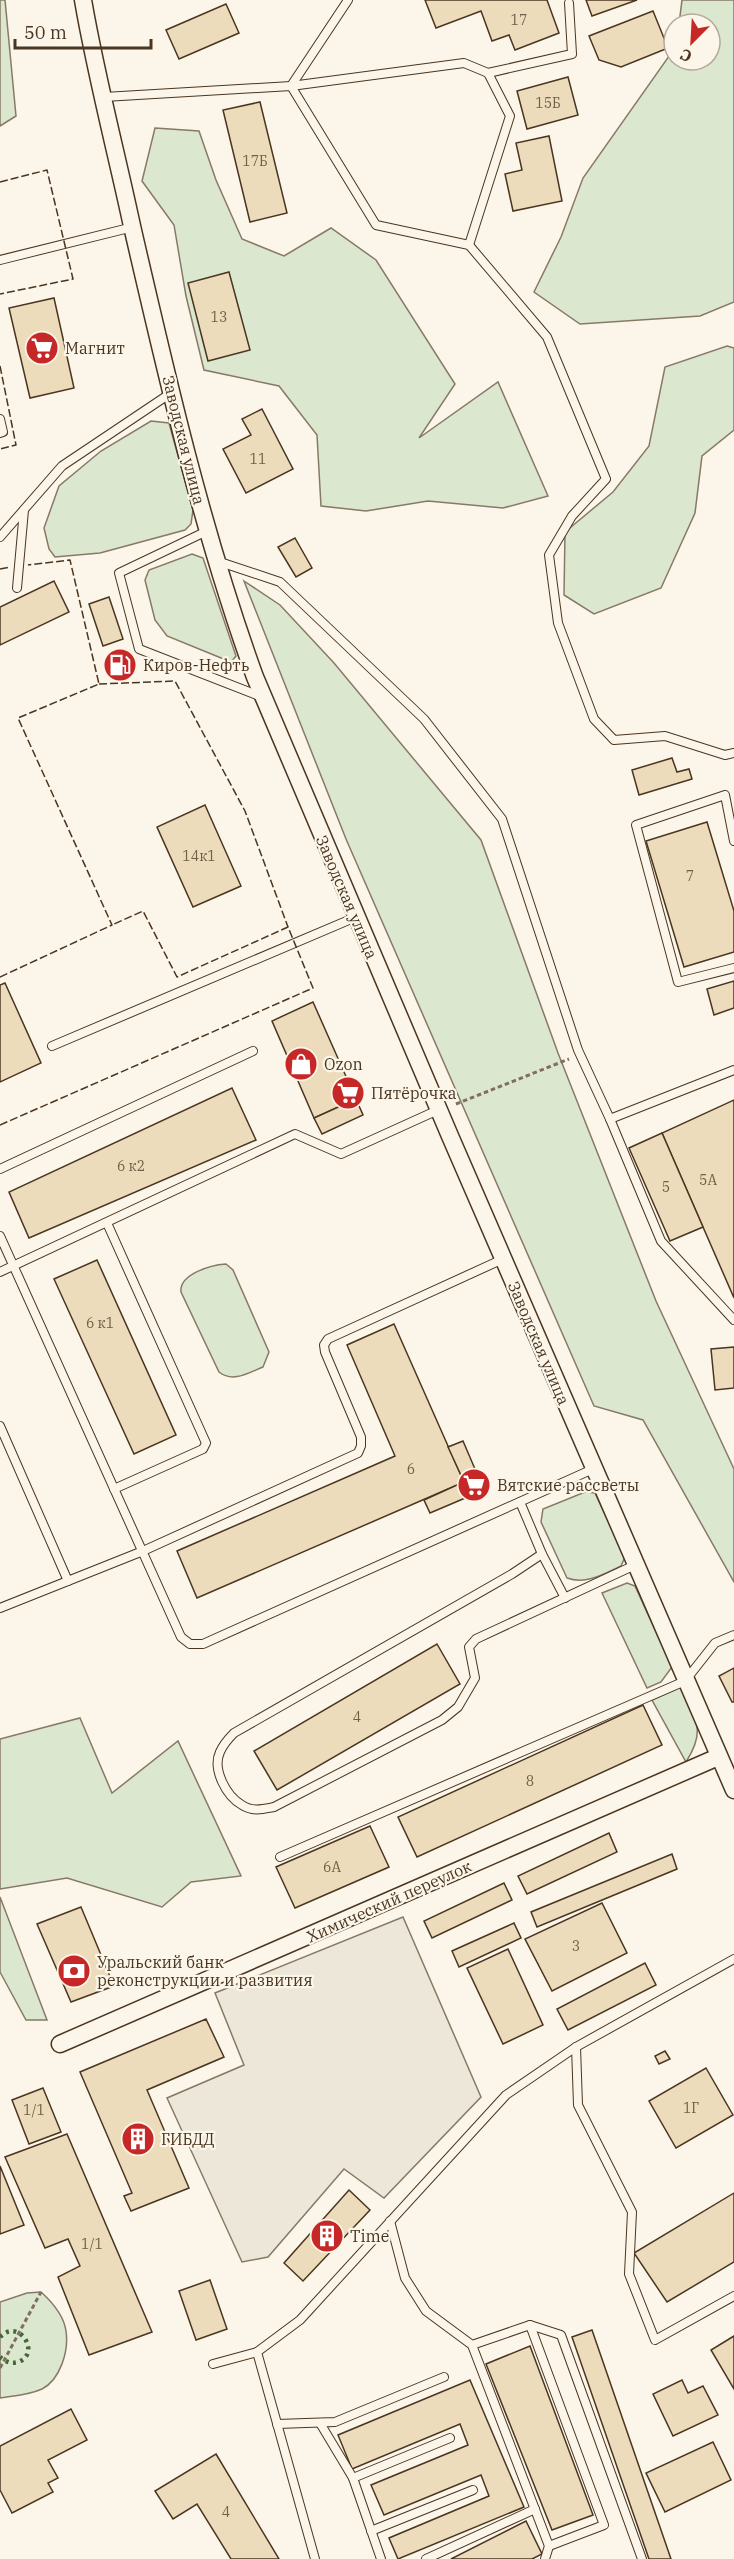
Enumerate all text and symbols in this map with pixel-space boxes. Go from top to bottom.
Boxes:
house number: 17 [511,11,527,29]
scale bar [15,12,152,50]
north arrow [662,12,722,72]
text: 50 m [24,21,67,44]
text: С [677,44,695,67]
house number: 15Б [535,94,561,112]
house number: 17Б [242,152,268,170]
house number: 13 [211,308,227,326]
supermarket icon: Магнит [24,330,60,366]
place label: Магнит [65,338,125,358]
street label: Заводская улица [158,373,210,507]
house number: 11 [250,450,266,468]
fuel station icon: Киров-Нефть [102,647,138,683]
place label: Киров-Нефть [143,655,250,675]
street label: Заводская улица [312,832,382,962]
house number: 14к1 [182,847,216,865]
house number: 7 [686,867,694,885]
shop icon: Ozon [283,1046,319,1082]
place label: Ozon [324,1054,363,1074]
supermarket icon: Пятёрочка [330,1075,366,1111]
place label: Пятёрочка [371,1083,457,1103]
house number: 6 к2 [117,1157,145,1175]
house number: 5А [699,1171,717,1189]
house number: 5 [662,1178,670,1196]
street label: Заводская улица [504,1278,574,1408]
house number: 6 к1 [86,1314,114,1332]
house number: 6 [407,1460,415,1478]
supermarket icon: Вятские рассветы [456,1467,492,1503]
place label: Вятские рассветы [497,1475,640,1495]
house number: 4 [353,1708,361,1726]
house number: 8 [526,1772,534,1790]
street label: Химический переулок [304,1855,475,1946]
house number: 6А [323,1858,341,1876]
house number: 3 [572,1937,580,1955]
place label: Уральский банк реконструкции и развития [97,1952,313,1990]
bank icon: Уральский банк реконструкции и развития [56,1953,92,1989]
house number: 1Г [683,2099,699,2117]
house number: 1/1 [23,2101,45,2119]
building icon: ГИБДД [120,2121,156,2157]
place label: ГИБДД [161,2129,215,2149]
building icon: Time [309,2218,345,2254]
place label: Time [350,2226,389,2246]
house number: 1/1 [81,2235,103,2253]
house number: 4 [222,2503,230,2521]

